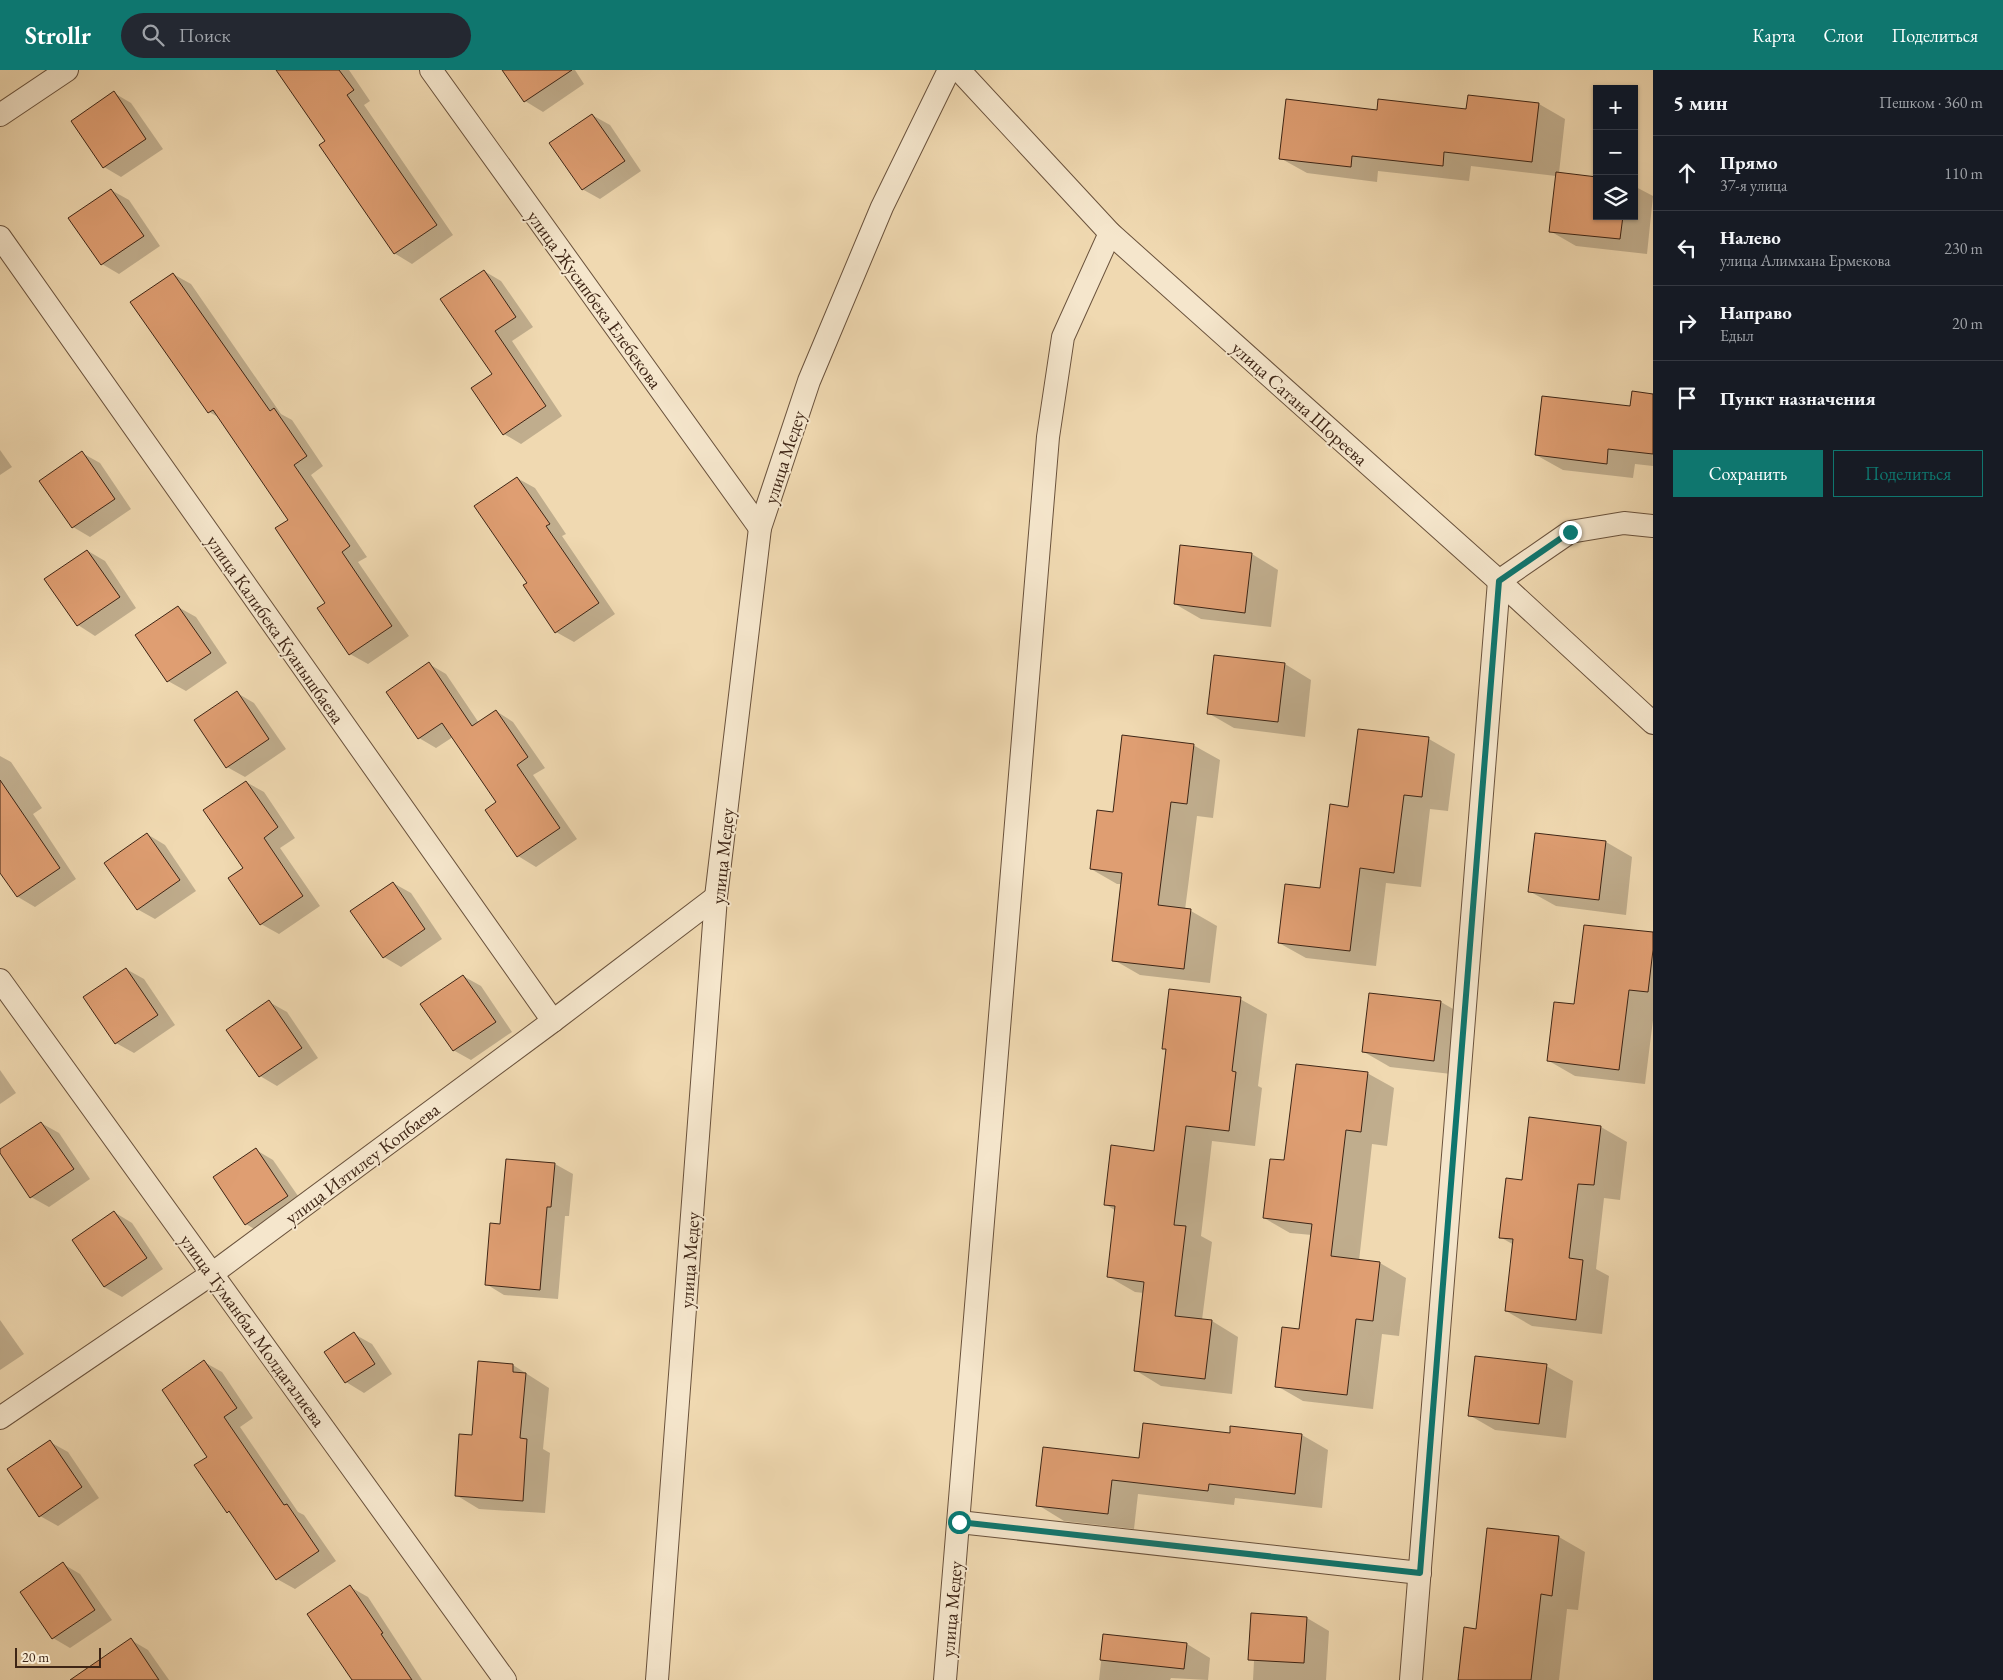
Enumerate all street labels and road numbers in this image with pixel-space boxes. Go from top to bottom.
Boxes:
street label: улица Жусипбека Елебекова [521,205,668,394]
street label: улица Сатана Шореева [1226,336,1373,472]
street label: улица Медеу [758,407,812,507]
street label: улица Калибека Куанышбаева [201,530,351,729]
street label: улица Медеу [705,806,740,905]
street label: улица Изтилеу Копбаева [280,1097,445,1230]
street label: улица Медеу [674,1210,705,1309]
street label: улица Туманбая Молдагалиева [174,1229,331,1432]
street label: улица Медеу [935,1559,968,1658]

